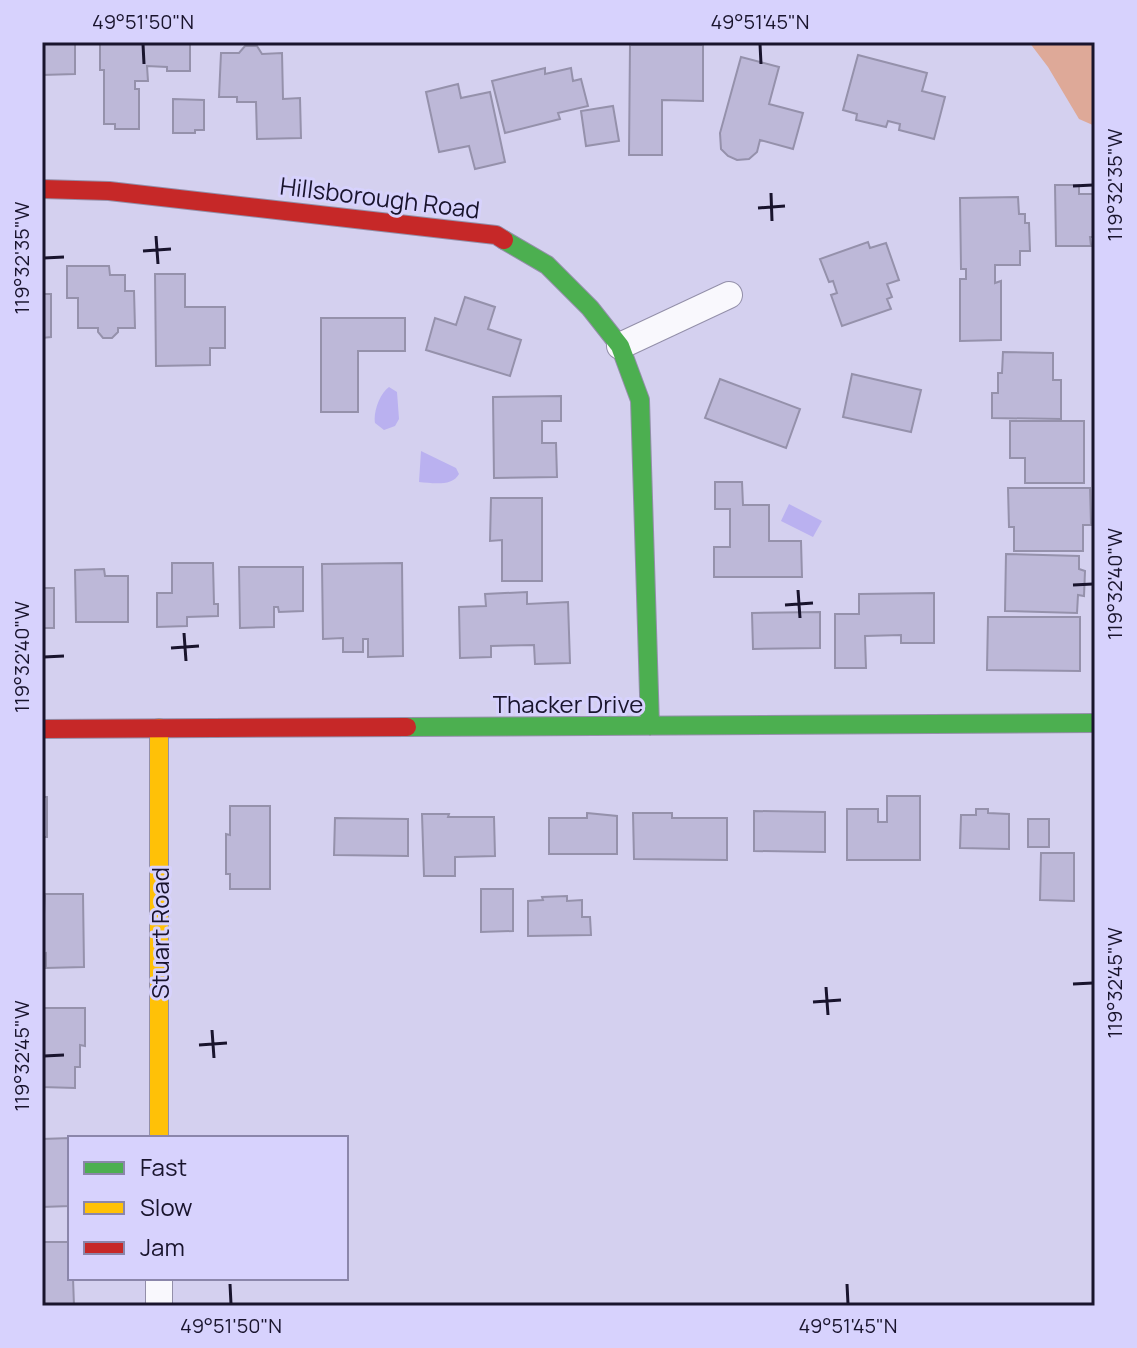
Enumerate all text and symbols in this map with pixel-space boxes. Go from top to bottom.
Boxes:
text: 49°51'50"N [92,8,194,35]
text: 49°51'45"N [710,8,810,35]
text: 119°32'35"W [1101,128,1128,241]
street label: Hillsborough Road [278,168,482,226]
text: 119°32'35"W [8,201,35,314]
text: 119°32'40"W [1101,528,1128,640]
text: 119°32'40"W [8,601,35,713]
street label: Thacker Drive [493,687,643,720]
street label: Stuart Road [143,867,176,999]
text: 119°32'45"W [1101,927,1128,1039]
text: 119°32'45"W [8,1000,35,1112]
legend [68,1136,348,1280]
text: Fast [140,1150,187,1183]
text: Slow [140,1190,193,1223]
text: Jam [140,1230,185,1263]
text: 49°51'50"N [180,1312,282,1339]
text: 49°51'45"N [798,1312,898,1339]

